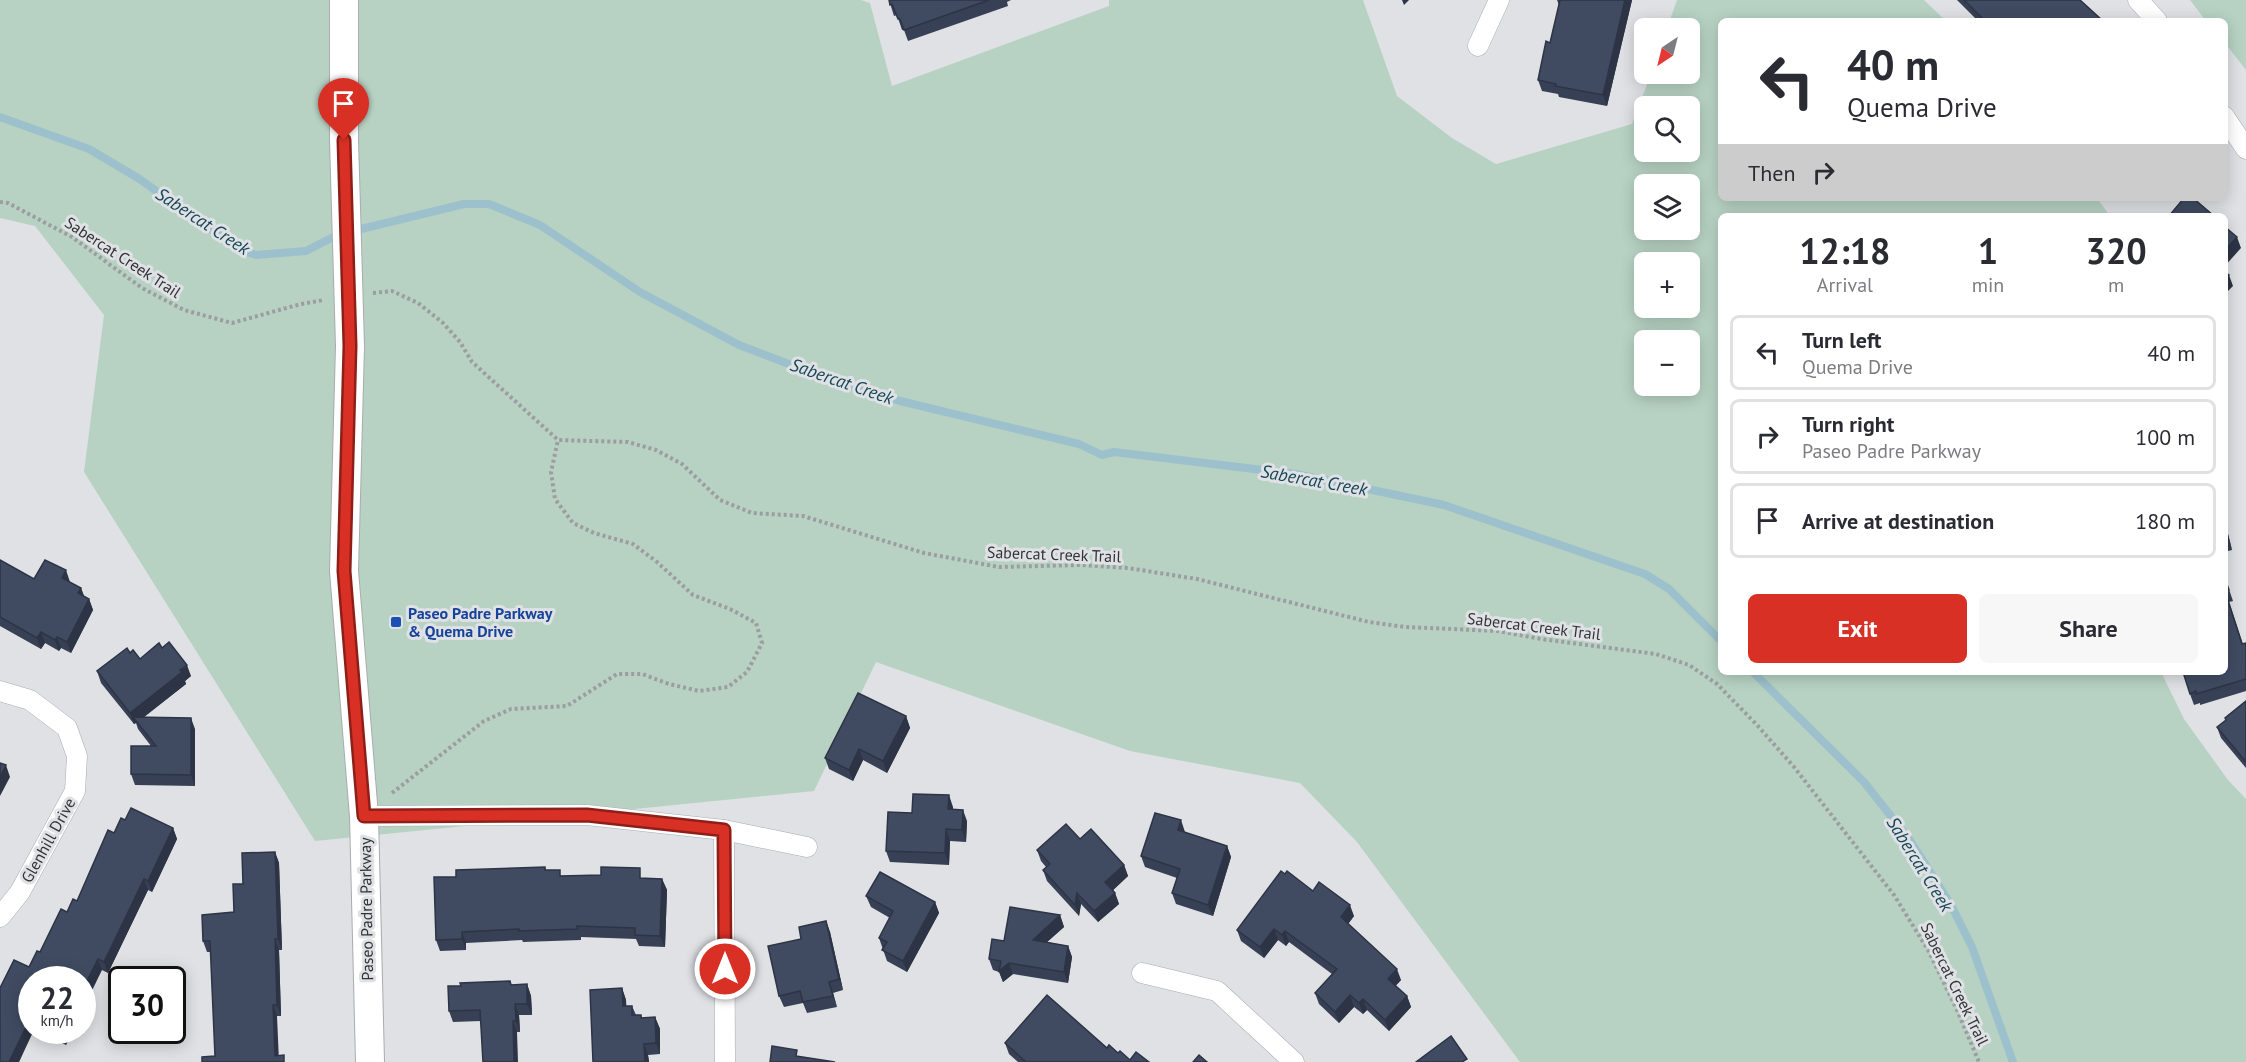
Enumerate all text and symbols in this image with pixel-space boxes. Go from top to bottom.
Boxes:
north arrow [1634,18,1700,84]
map controls [1634,18,1700,396]
text: 40 m [1847,37,1939,92]
icon: left [1748,42,1826,120]
pin [318,78,369,140]
icon: arrive [327,87,360,120]
text: Quema Drive [1847,90,1997,124]
button: search [1634,96,1700,162]
icon: right [1807,156,1840,189]
text: Then [1748,159,1795,187]
button: layers [1634,174,1700,240]
water label: Sabercat Creek [152,182,255,260]
street label: Sabercat Creek Trail [61,212,185,302]
text: 12:18 [1799,227,1891,274]
text: 1 [1978,227,1998,274]
text: 320 [2086,227,2147,274]
button: + [1634,252,1700,318]
text: Arrival [1817,272,1873,298]
text: min [1972,272,2004,298]
text: m [2108,272,2124,298]
text: Turn left [1802,326,1882,354]
button: − [1634,330,1700,396]
icon: left [1751,336,1784,369]
text: 40 m [2147,339,2195,367]
water label: Sabercat Creek [787,353,897,410]
text: Quema Drive [1802,354,1913,380]
text: Turn right [1802,410,1894,438]
icon: right [1751,420,1784,453]
text: 100 m [2135,423,2195,451]
text: Paseo Padre Parkway [1802,438,1981,464]
water label: Sabercat Creek [1259,459,1370,501]
icon: arrive [1751,504,1784,537]
text: Arrive at destination [1802,507,1994,535]
text: 180 m [2135,507,2195,535]
street label: Sabercat Creek Trail [987,542,1122,566]
button: Exit [1748,594,1967,663]
button: Share [1979,594,2198,663]
place label: Paseo Padre Parkway & Quema Drive [408,603,553,641]
street label: Sabercat Creek Trail [1466,608,1602,644]
marker: Paseo Padre Parkway & Quema Drive [389,615,403,629]
street label: Glenhill Drive [17,794,79,886]
water label: Sabercat Creek [1882,812,1959,916]
street label: Paseo Padre Parkway [355,837,377,981]
street label: Sabercat Creek Trail [1917,919,1994,1049]
position arrow [693,937,757,1001]
speed limit sign: 30 [108,966,186,1044]
text: 22 [40,978,74,1017]
text: km/h [41,1011,73,1030]

